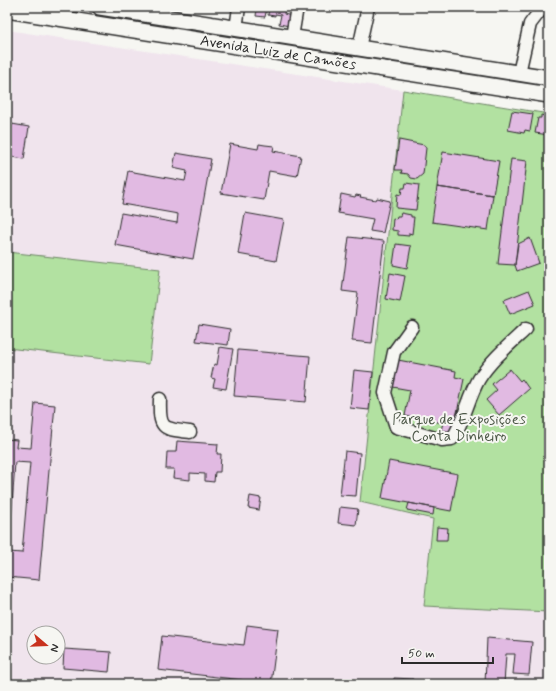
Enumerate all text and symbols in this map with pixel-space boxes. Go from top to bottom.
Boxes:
street label: Avenida Luiz de Camões [199,31,358,75]
park label: Parque de Exposições Conta Dinheiro [392,410,526,447]
north arrow [26,625,66,665]
scale bar [402,639,493,665]
text: N [47,642,62,654]
text: 50 m [408,646,435,662]

